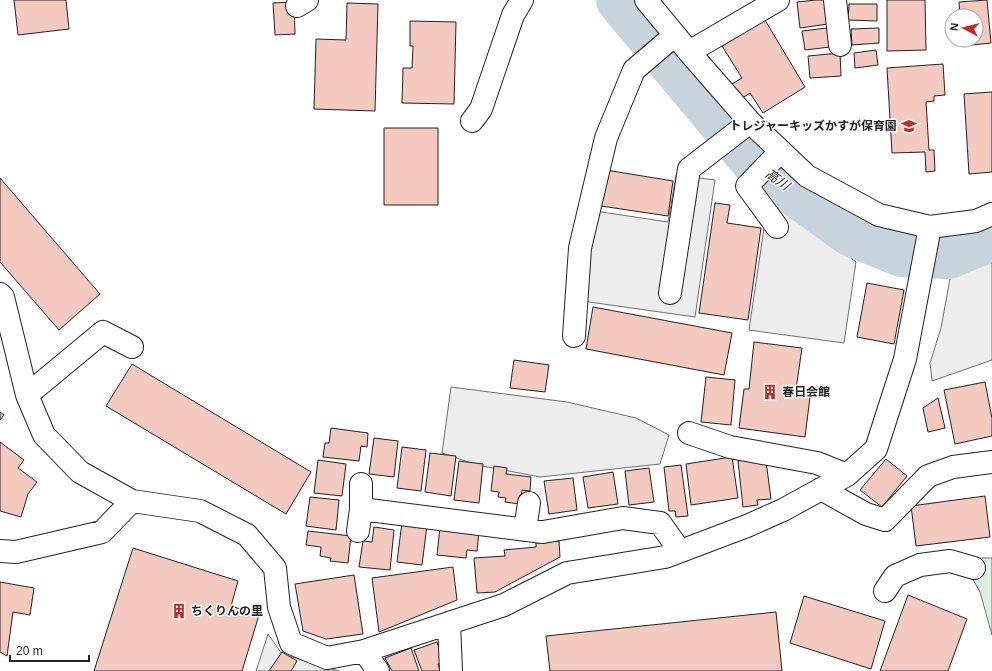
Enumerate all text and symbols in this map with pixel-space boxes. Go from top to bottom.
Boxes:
north arrow [944,8,984,48]
text: N [948,22,961,31]
school or university icon: トレジャーキッズかすが保育園 [900,117,918,135]
place label: トレジャーキッズかすが保育園 [730,119,897,133]
water label: 高川 [763,166,794,194]
building icon: 春日会館 [761,383,779,401]
place label: 春日会館 [782,385,830,399]
building icon: ちくりんの里 [170,602,188,620]
place label: ちくりんの里 [191,604,263,618]
scale bar [10,637,89,663]
text: 20 m [16,644,43,658]

